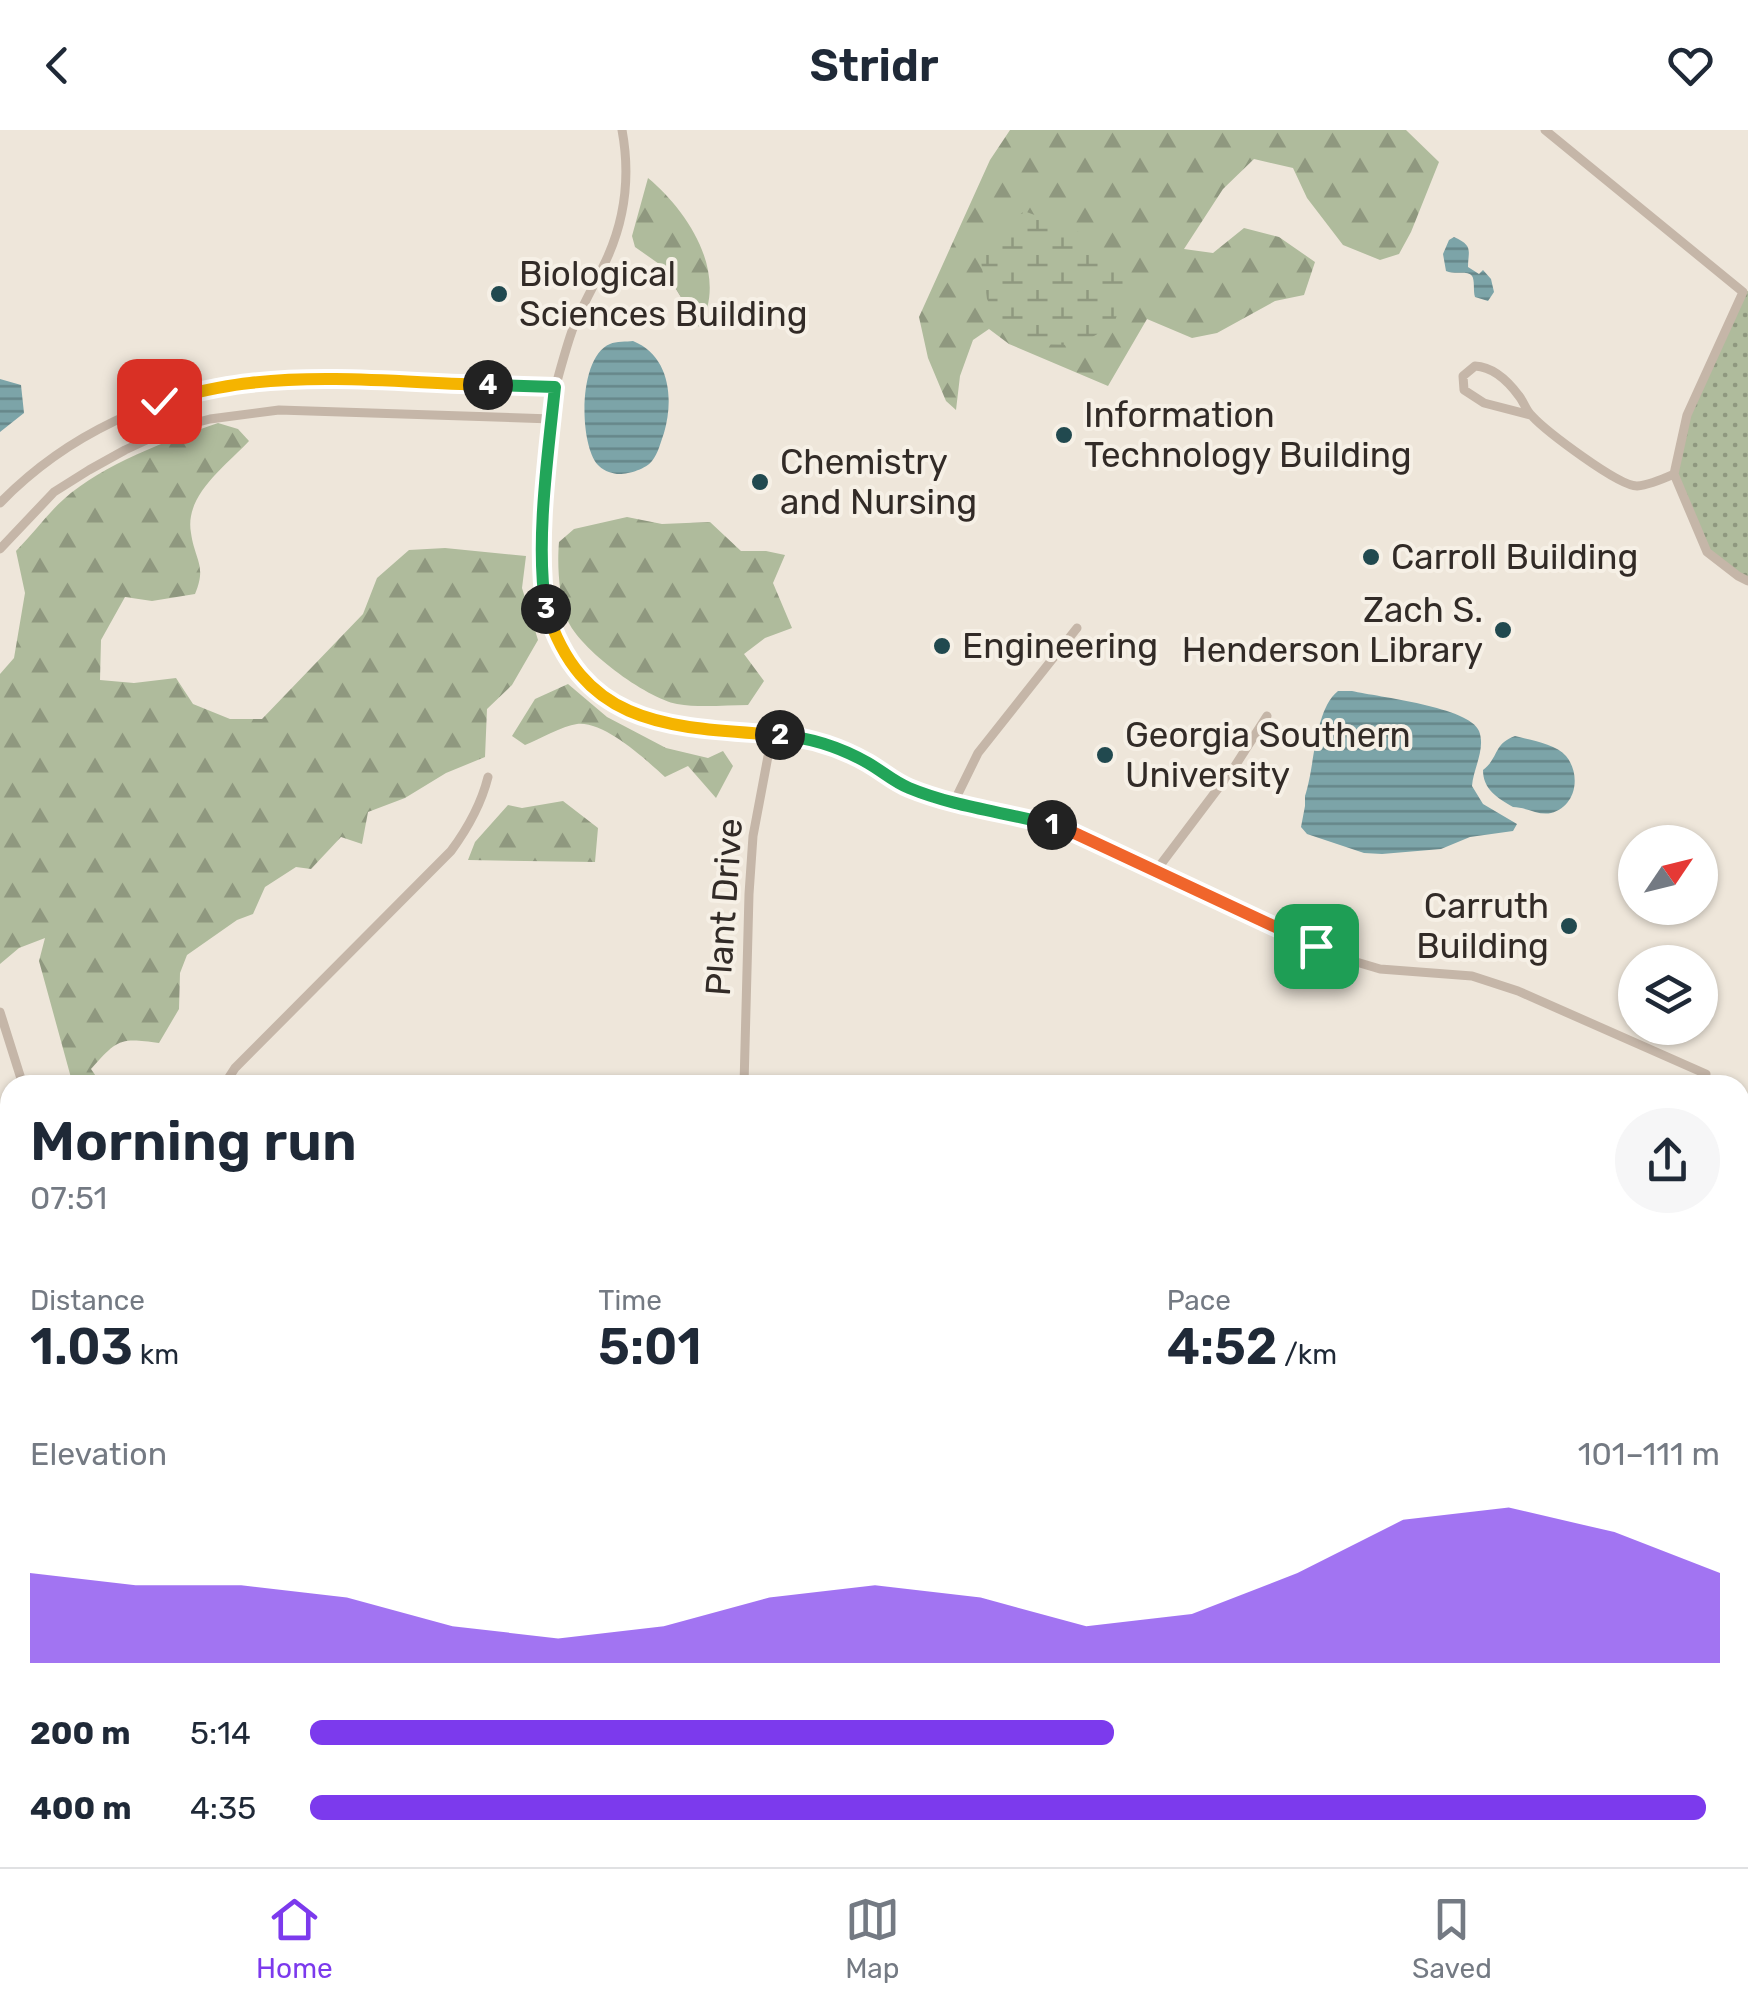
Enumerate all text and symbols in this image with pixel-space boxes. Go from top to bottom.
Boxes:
icon: back [30,38,85,93]
icon: heart [1663,38,1718,93]
text: Stridr [810,39,938,92]
place label: Biological Sciences Building [519,253,808,335]
marker: Biological Sciences Building [488,283,510,305]
pin [117,359,202,444]
pin: 4 [463,360,513,410]
text: 4 [478,368,498,401]
icon: check [132,374,187,429]
place label: Information Technology Building [1084,394,1412,476]
marker: Information Technology Building [1053,424,1075,446]
place label: Chemistry and Nursing [780,441,977,523]
marker: Chemistry and Nursing [749,471,771,493]
place label: Carroll Building [1391,536,1638,578]
marker: Carroll Building [1360,546,1382,568]
pin: 3 [521,584,571,634]
place label: Zach S. Henderson Library [1182,589,1483,671]
text: 3 [537,592,555,625]
marker: Zach S. Henderson Library [1492,619,1514,641]
place label: Engineering [962,625,1158,667]
marker: Engineering [931,635,953,657]
pin: 2 [755,710,805,760]
place label: Georgia Southern University [1125,714,1411,796]
text: 2 [771,718,789,751]
marker: Georgia Southern University [1094,744,1116,766]
pin: 1 [1027,800,1077,850]
text: 1 [1045,808,1059,841]
street label: Plant Drive [697,817,751,997]
north arrow [1618,825,1718,925]
map controls [1618,825,1718,1045]
place label: Carruth Building [1416,885,1549,967]
pin [1274,904,1359,989]
marker: Carruth Building [1558,915,1580,937]
icon: arrive [1289,919,1344,974]
button: layers [1618,945,1718,1045]
button: share [1615,1108,1720,1213]
text: Morning run [30,1109,357,1174]
text: 07:51 [30,1179,107,1217]
text: Distance [30,1284,145,1317]
text: Time [598,1284,662,1317]
text: Pace [1167,1284,1231,1317]
text: 1.03 [30,1317,133,1377]
text: 5:01 [598,1317,701,1377]
text: 4:52 [1167,1317,1277,1377]
text: km [133,1338,179,1371]
text: /km [1277,1338,1337,1371]
text: Elevation [30,1435,167,1473]
text: 101–111 m [1578,1435,1720,1473]
text: 200 m [30,1714,130,1752]
text: 5:14 [190,1714,251,1752]
text: 400 m [30,1789,132,1827]
text: 4:35 [190,1789,256,1827]
tab: Home [256,1892,333,1985]
tab: Map [845,1892,900,1985]
tab: Saved [1412,1892,1492,1985]

